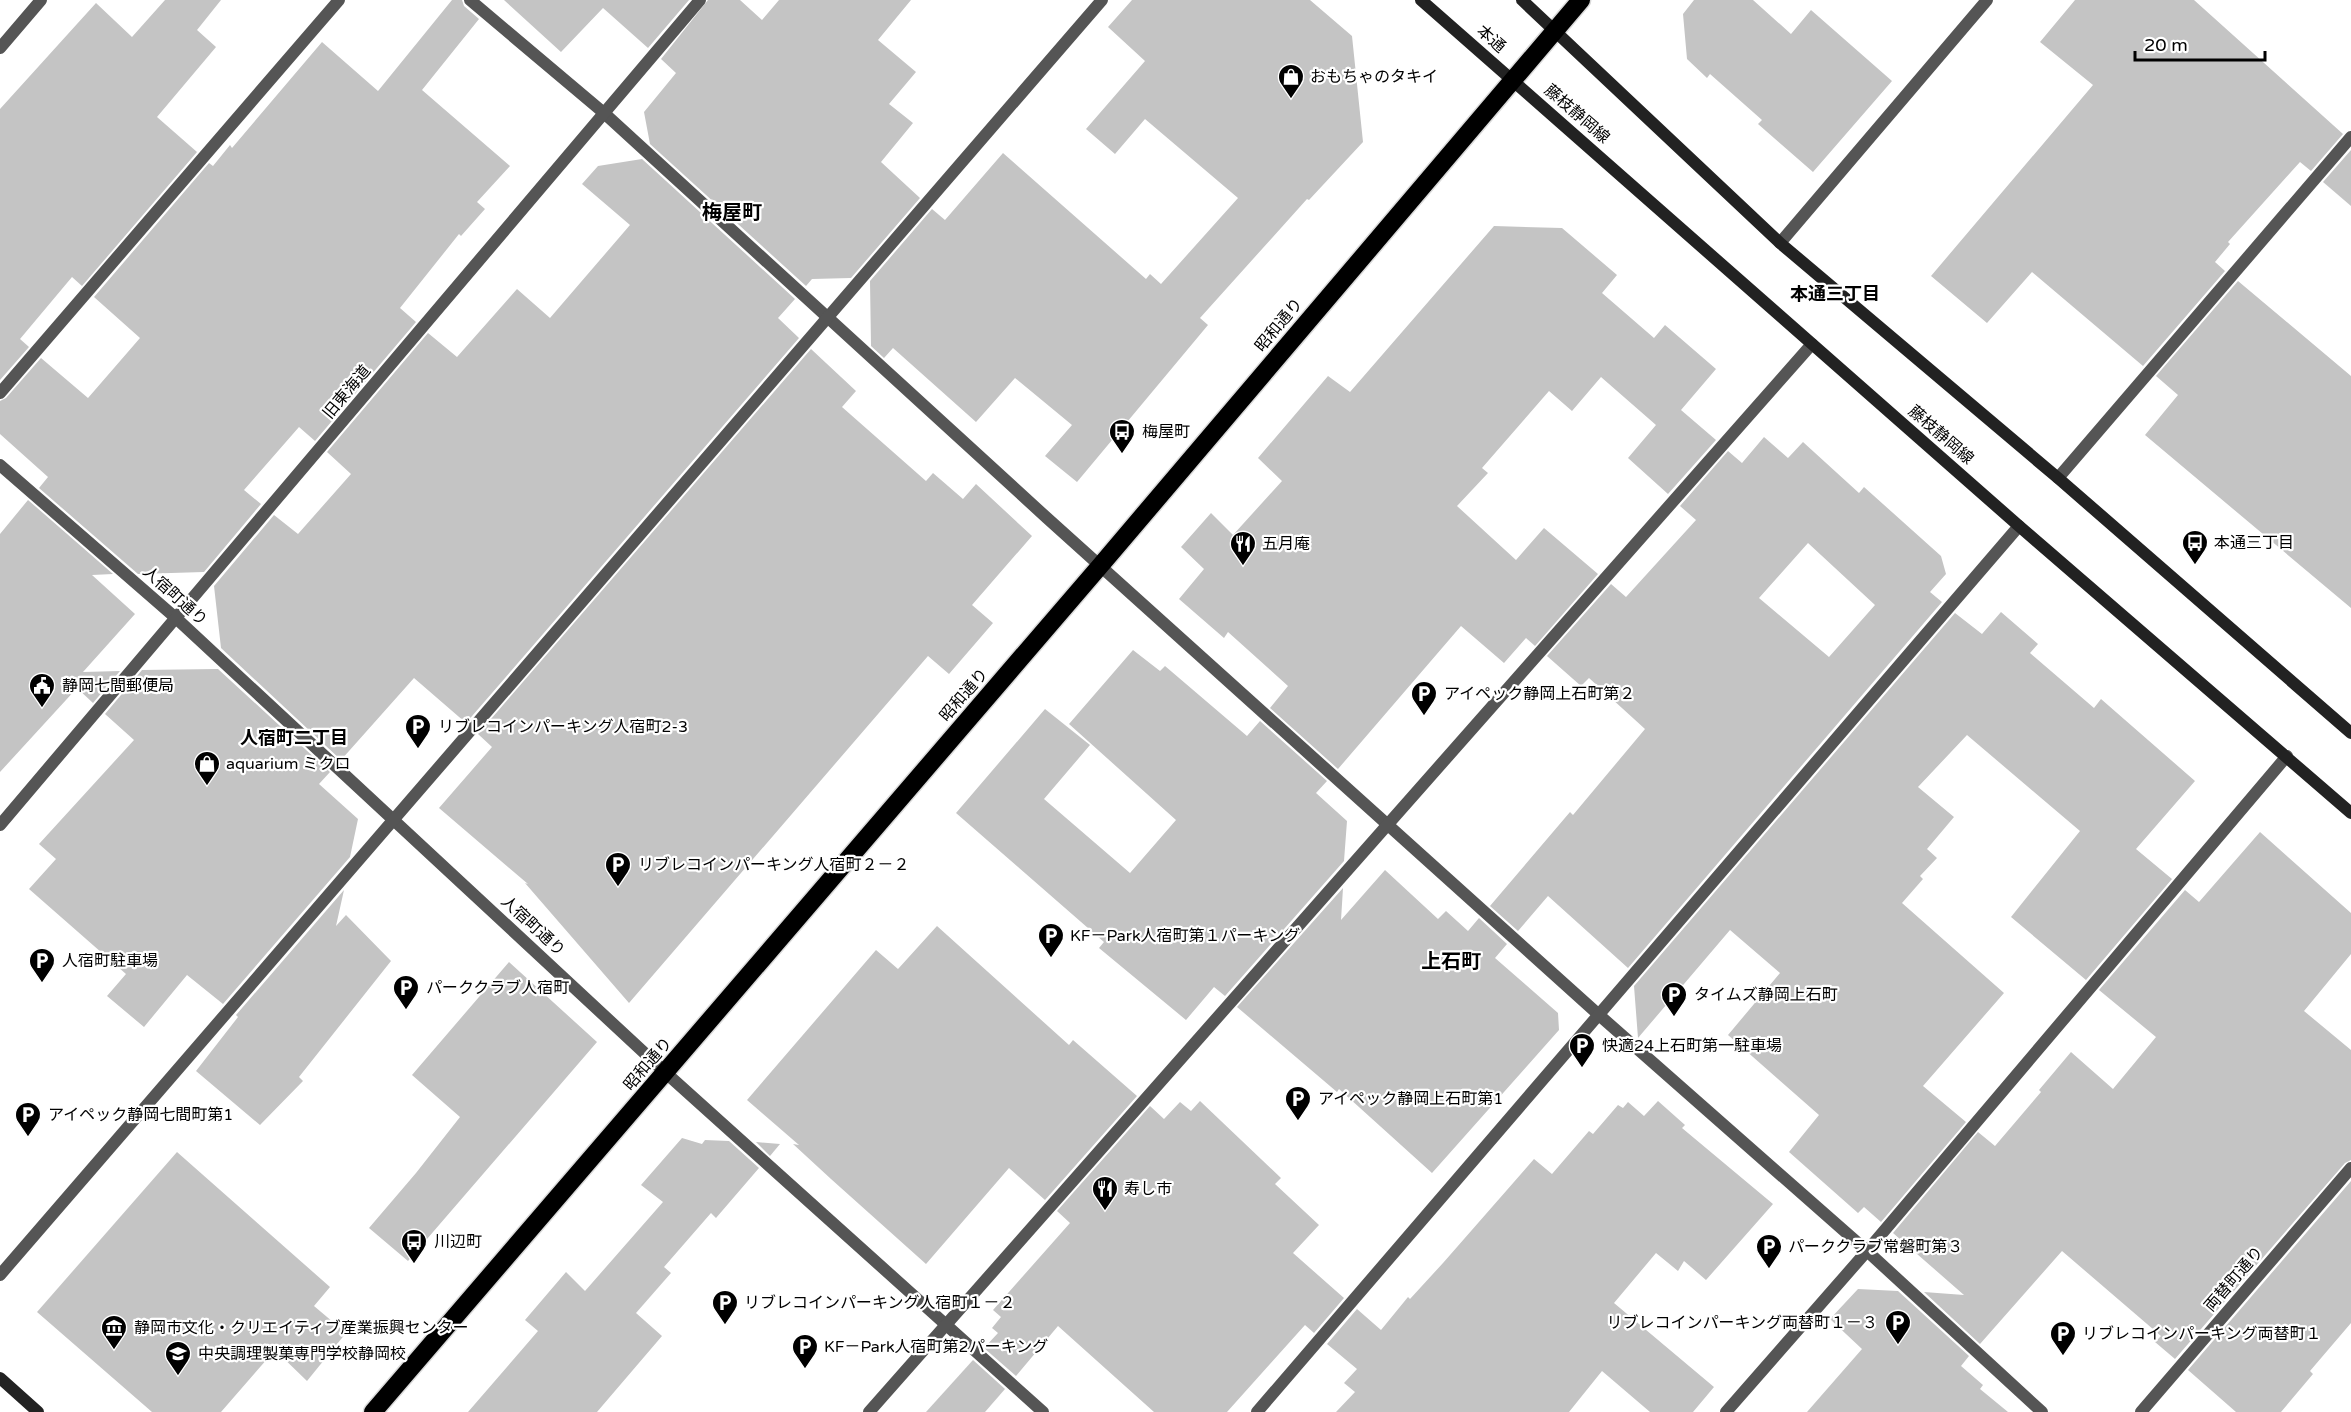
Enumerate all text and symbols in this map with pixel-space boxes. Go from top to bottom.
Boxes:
street label: 本通 [1472,21,1510,57]
scale bar [2135,24,2266,62]
text: 20 m [2144,34,2188,56]
shop icon: おもちゃのタキイ [1276,62,1306,100]
place label: おもちゃのタキイ [1310,67,1438,87]
street label: 藤枝静岡線 [1540,80,1614,148]
district label: 梅屋町 [702,201,762,225]
district label: 本通三丁目 [1790,283,1880,305]
street label: 昭和通り [1251,294,1307,356]
street label: 旧東海道 [319,361,375,423]
street label: 藤枝静岡線 [1904,401,1978,469]
bus stop icon: 梅屋町 [1107,417,1137,455]
place label: 梅屋町 [1142,422,1190,442]
bus stop icon: 本通三丁目 [2180,528,2210,566]
restaurant icon: 五月庵 [1228,529,1258,567]
place label: 本通三丁目 [2214,533,2294,553]
place label: 五月庵 [1262,534,1310,554]
street label: 人宿町通り [139,562,211,630]
street label: 昭和通り [935,664,993,726]
public building icon: 静岡七間郵便局 [27,671,57,709]
place label: 静岡七間郵便局 [62,676,174,696]
parking icon: アイペック静岡上石町第２ [1409,679,1439,717]
place label: アイペック静岡上石町第２ [1444,684,1635,704]
parking icon: リブレコインパーキング人宿町2‐3 [403,712,433,750]
place label: リブレコインパーキング人宿町2‐3 [438,717,688,737]
district label: 人宿町二丁目 [240,727,348,749]
shop icon: aquarium ミクロ [192,749,222,787]
place label: aquarium ミクロ [226,754,351,774]
parking icon: リブレコインパーキング人宿町２－２ [603,850,633,888]
place label: リブレコインパーキング人宿町２－２ [638,855,910,875]
street label: 人宿町通り [497,891,569,961]
parking icon: KF－Park人宿町第１パーキング [1036,921,1066,959]
place label: KF－Park人宿町第１パーキング [1070,926,1300,946]
parking icon: 人宿町駐車場 [27,946,57,984]
district label: 上石町 [1421,950,1481,974]
place label: 人宿町駐車場 [62,951,158,971]
parking icon: パーククラブ人宿町 [391,973,421,1011]
place label: パーククラブ人宿町 [426,978,569,998]
parking icon: タイムズ静岡上石町 [1659,980,1689,1018]
place label: タイムズ静岡上石町 [1694,985,1838,1005]
parking icon: 快適24上石町第一駐車場 [1567,1031,1597,1069]
street label: 昭和通り [619,1033,677,1095]
place label: 快適24上石町第一駐車場 [1602,1036,1782,1056]
parking icon: アイペック静岡上石町第1 [1283,1084,1313,1122]
place label: アイペック静岡上石町第1 [1318,1089,1503,1109]
parking icon: アイペック静岡七間町第1 [13,1100,43,1138]
place label: アイペック静岡七間町第1 [48,1105,233,1125]
restaurant icon: 寿し市 [1090,1174,1120,1212]
place label: 寿し市 [1124,1179,1172,1199]
bus stop icon: 川辺町 [399,1227,429,1265]
place label: 川辺町 [434,1232,482,1252]
parking icon: パーククラブ常磐町第３ [1754,1232,1784,1270]
place label: パーククラブ常磐町第３ [1788,1237,1963,1257]
street label: 両替町通り [2200,1242,2268,1316]
parking icon: リブレコインパーキング人宿町１－２ [710,1288,740,1326]
place label: リブレコインパーキング人宿町１－２ [744,1293,1016,1313]
parking icon: リブレコインパーキング両替町１－３ [1883,1308,1913,1346]
museum icon: 静岡市文化・クリエイティブ産業振興センター [99,1313,129,1351]
place label: リブレコインパーキング両替町１－３ [1606,1313,1878,1333]
place label: 静岡市文化・クリエイティブ産業振興センター [134,1318,469,1338]
parking icon: リブレコインパーキング両替町１ [2048,1319,2078,1357]
place label: リブレコインパーキング両替町１ [2082,1324,2322,1344]
parking icon: KF－Park人宿町第2パーキング [790,1332,820,1370]
place label: KF－Park人宿町第2パーキング [824,1337,1048,1357]
school or university icon: 中央調理製菓専門学校静岡校 [163,1339,193,1377]
place label: 中央調理製菓専門学校静岡校 [198,1344,406,1364]

